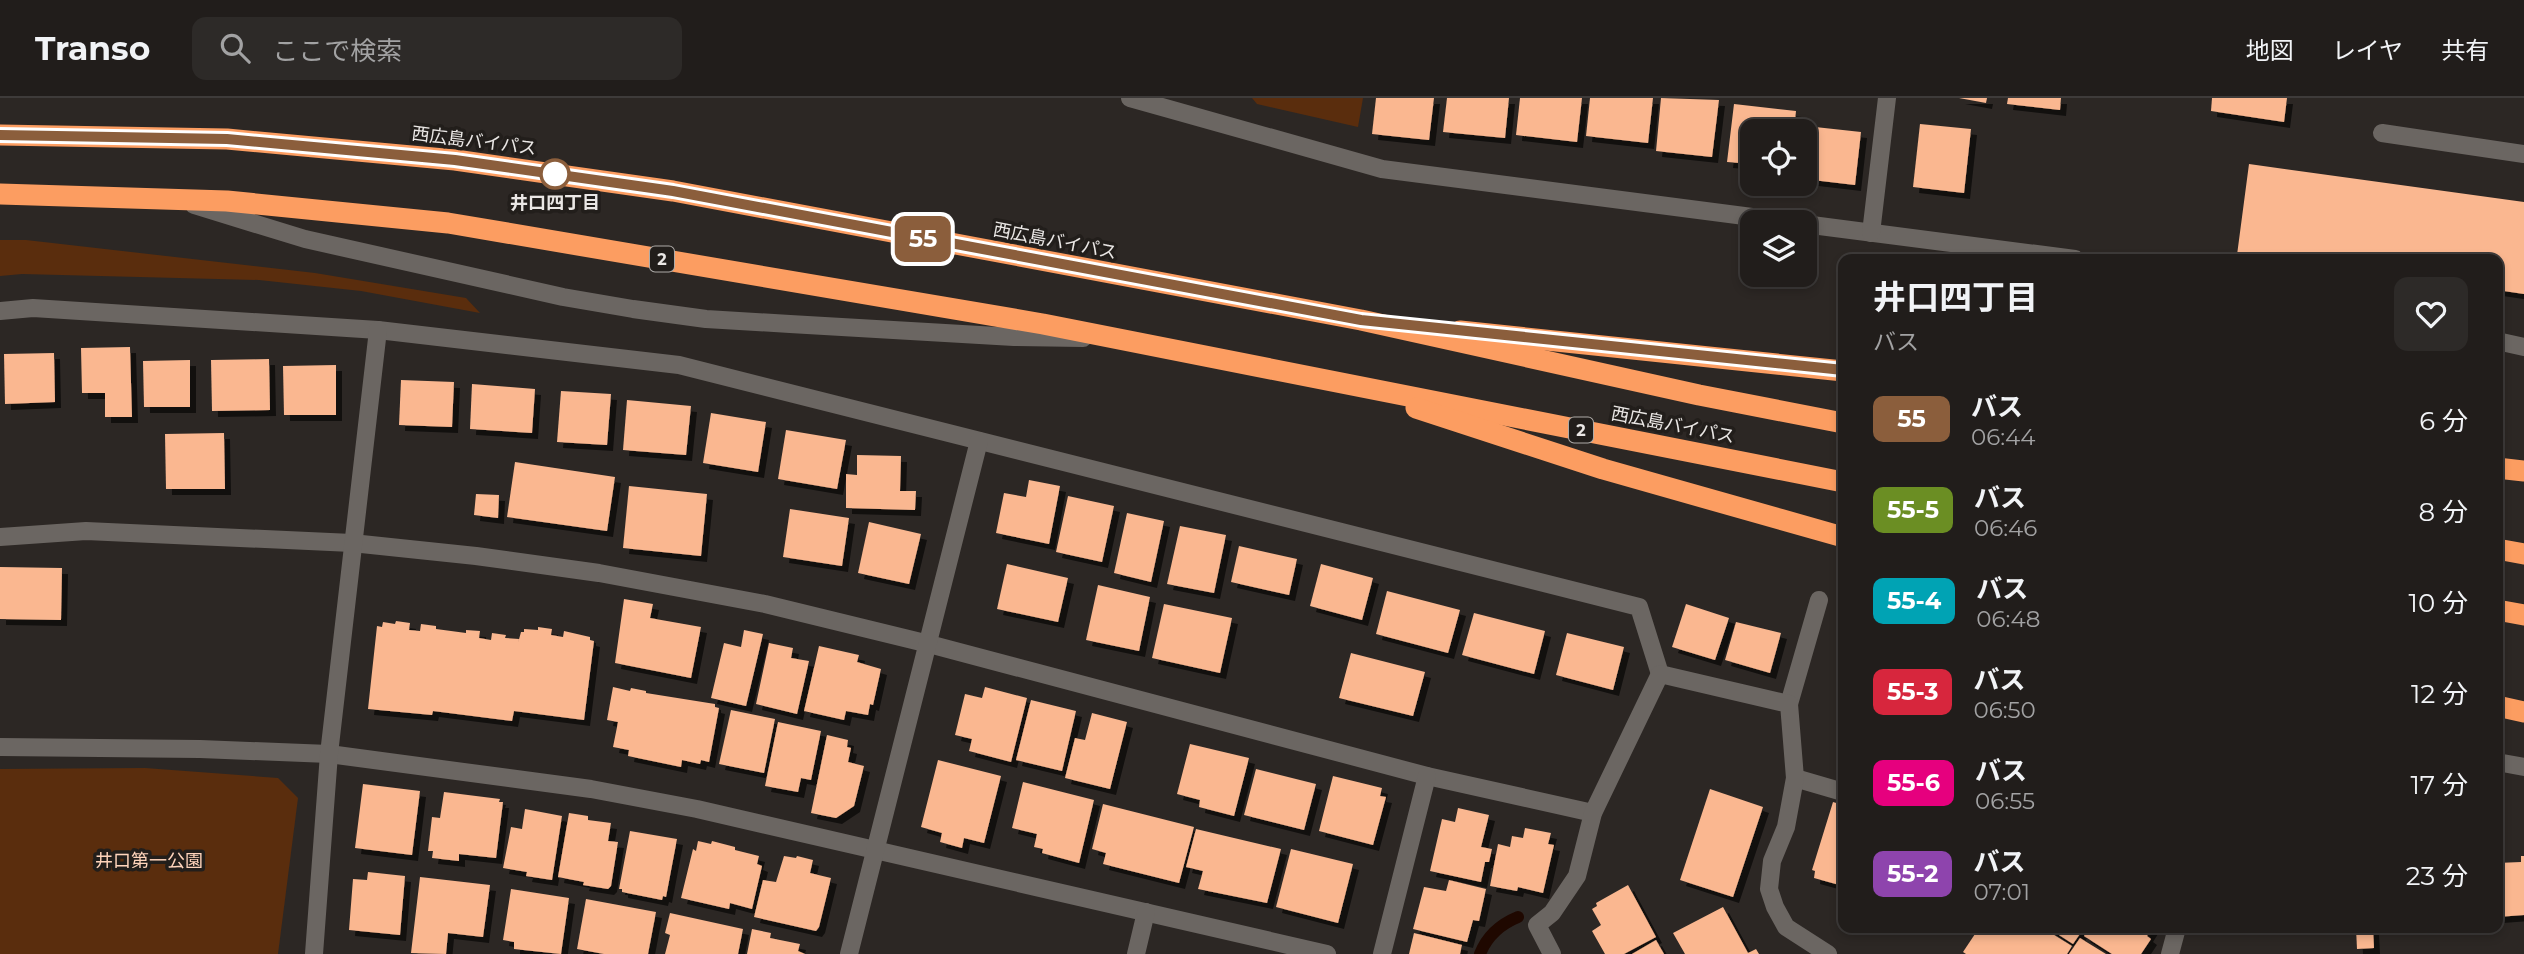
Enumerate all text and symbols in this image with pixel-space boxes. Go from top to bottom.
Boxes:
search box [192,17,682,80]
text: Transo [35,28,150,68]
icon: search [216,29,254,67]
text: ここで検索 [272,35,402,67]
text: 地図 [2246,36,2294,65]
text: レイヤ [2332,36,2403,65]
text: 共有 [2441,36,2489,65]
map controls [1740,119,1817,287]
button: locate [1740,119,1817,196]
street label: 西広島バイパス [410,122,538,160]
marker: 井口四丁目 [540,159,570,189]
place label: 井口四丁目 [510,192,600,214]
button: layers [1740,210,1817,287]
line badge: 55 [892,216,954,262]
street label: 西広島バイパス [991,218,1119,264]
text: 55 [909,224,937,253]
road number: 2 [650,246,674,272]
text: 井口四丁目 [1873,277,2038,317]
button: heart [2394,277,2468,351]
text: バス [1873,328,1919,356]
text: バス [1971,391,2023,423]
street label: 西広島バイパス [1609,402,1737,448]
text: 55 [1897,404,1926,433]
text: 6 分 [2419,405,2468,437]
road number: 2 [1569,418,1593,442]
text: 06:44 [1971,423,2036,451]
text: バス [1974,482,2026,514]
text: 55-5 [1887,495,1939,524]
text: 8 分 [2419,496,2468,528]
text: 06:46 [1974,514,2037,542]
text: バス [1976,573,2028,605]
text: 55-4 [1887,586,1941,615]
text: 10 分 [2409,587,2468,619]
text: 06:48 [1976,605,2041,633]
text: バス [1973,664,2025,696]
text: 55-3 [1887,677,1938,706]
text: 12 分 [2411,678,2468,710]
text: 06:50 [1973,696,2036,724]
text: バス [1975,755,2027,787]
text: 55-6 [1887,768,1940,797]
text: 17 分 [2410,769,2468,801]
text: 06:55 [1975,787,2035,815]
text: バス [1973,846,2026,878]
park label: 井口第一公園 [95,850,203,872]
text: 55-2 [1887,859,1938,888]
text: 23 分 [2406,860,2468,892]
text: 07:01 [1973,878,2030,906]

